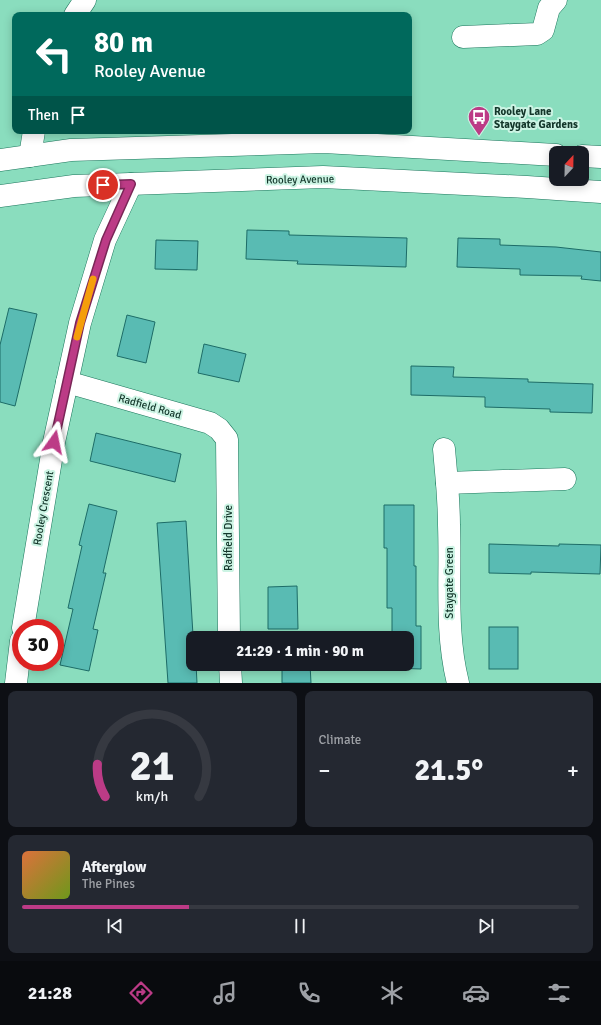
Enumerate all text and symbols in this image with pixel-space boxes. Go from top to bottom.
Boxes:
text: 80 m [94,26,153,60]
icon: left [28,28,80,80]
text: Rooley Avenue [94,60,206,82]
icon: arrive [67,104,89,126]
bus stop icon: Rooley Lane Staygate Gardens [466,104,492,137]
place label: Rooley Lane Staygate Gardens [494,105,578,131]
text: Then [28,106,59,124]
north arrow [549,146,589,186]
map controls [549,146,589,186]
pin [86,168,120,202]
street label: Rooley Avenue [266,172,334,187]
icon: arrive [92,174,114,196]
street label: Radfield Road [117,391,183,422]
position arrow [33,421,75,463]
street label: Rooley Crescent [31,470,56,546]
street label: Radfield Drive [222,505,235,571]
street label: Staygate Green [443,547,456,619]
speed limit sign: 30 [12,619,64,671]
text: 21:29 · 1 min · 90 m [236,642,364,660]
text: Climate [319,732,361,748]
text: 21 [130,741,175,792]
text: 21.5° [414,752,483,789]
text: − [319,757,330,784]
text: + [567,757,579,784]
text: km/h [136,788,168,805]
text: Afterglow [82,858,146,876]
text: The Pines [82,876,135,892]
icon: previous [104,915,126,937]
icon: pause [289,915,311,937]
icon: next [475,915,497,937]
icon: directions [127,979,155,1007]
icon: music [211,979,239,1007]
icon: phone [295,979,323,1007]
icon: climate [378,979,406,1007]
icon: car [462,979,490,1007]
icon: filters [545,979,573,1007]
text: 21:28 [28,982,72,1004]

